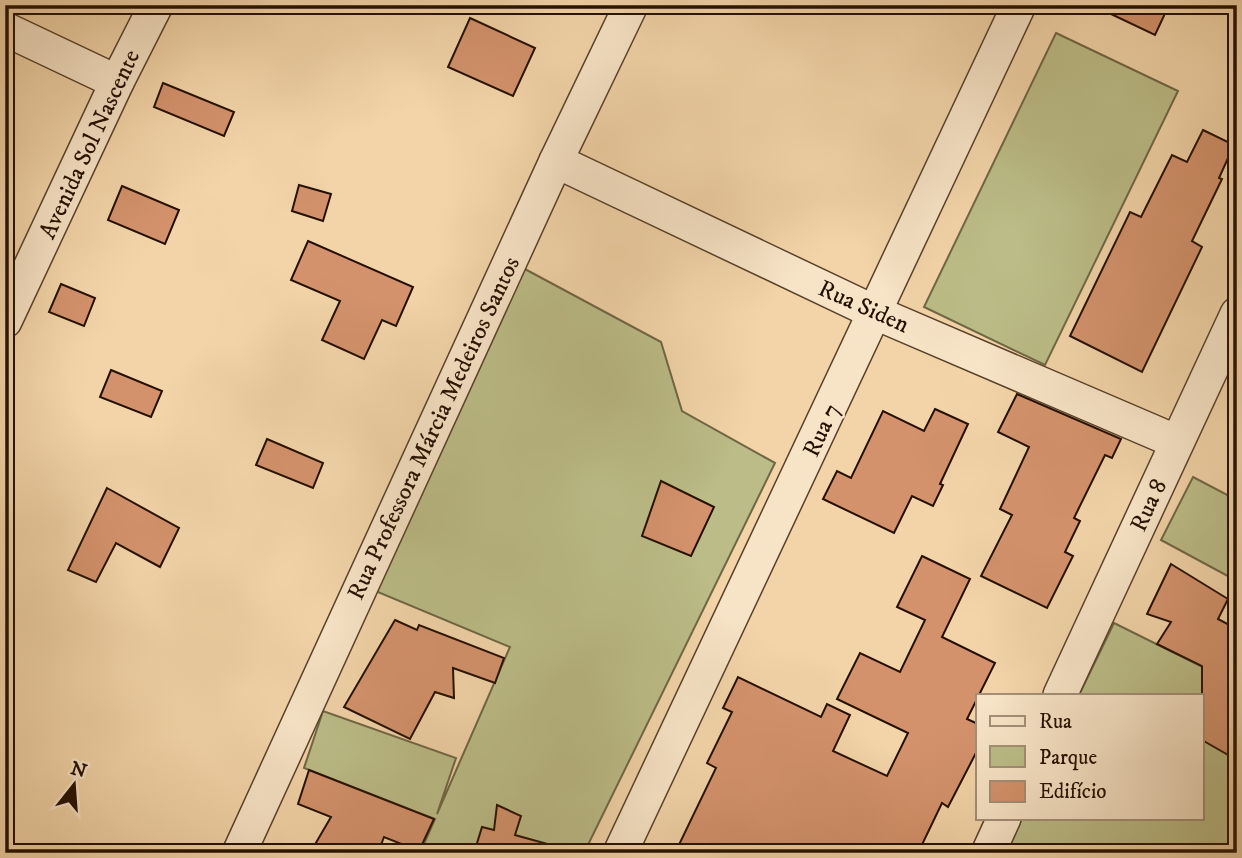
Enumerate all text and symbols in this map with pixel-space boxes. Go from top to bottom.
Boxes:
street label: Avenida Sol Nascente [33,45,147,244]
street label: Rua Professora Márcia Medeiros Santos [341,252,527,605]
street label: Rua Siden [814,274,914,340]
street label: Rua 7 [797,399,847,462]
street label: Rua 8 [1124,474,1174,537]
legend [976,694,1204,820]
text: Rua [1039,709,1072,735]
text: Parque [1039,745,1097,771]
north arrow [38,750,108,820]
text: N [68,757,90,784]
text: Edifício [1039,779,1107,805]

